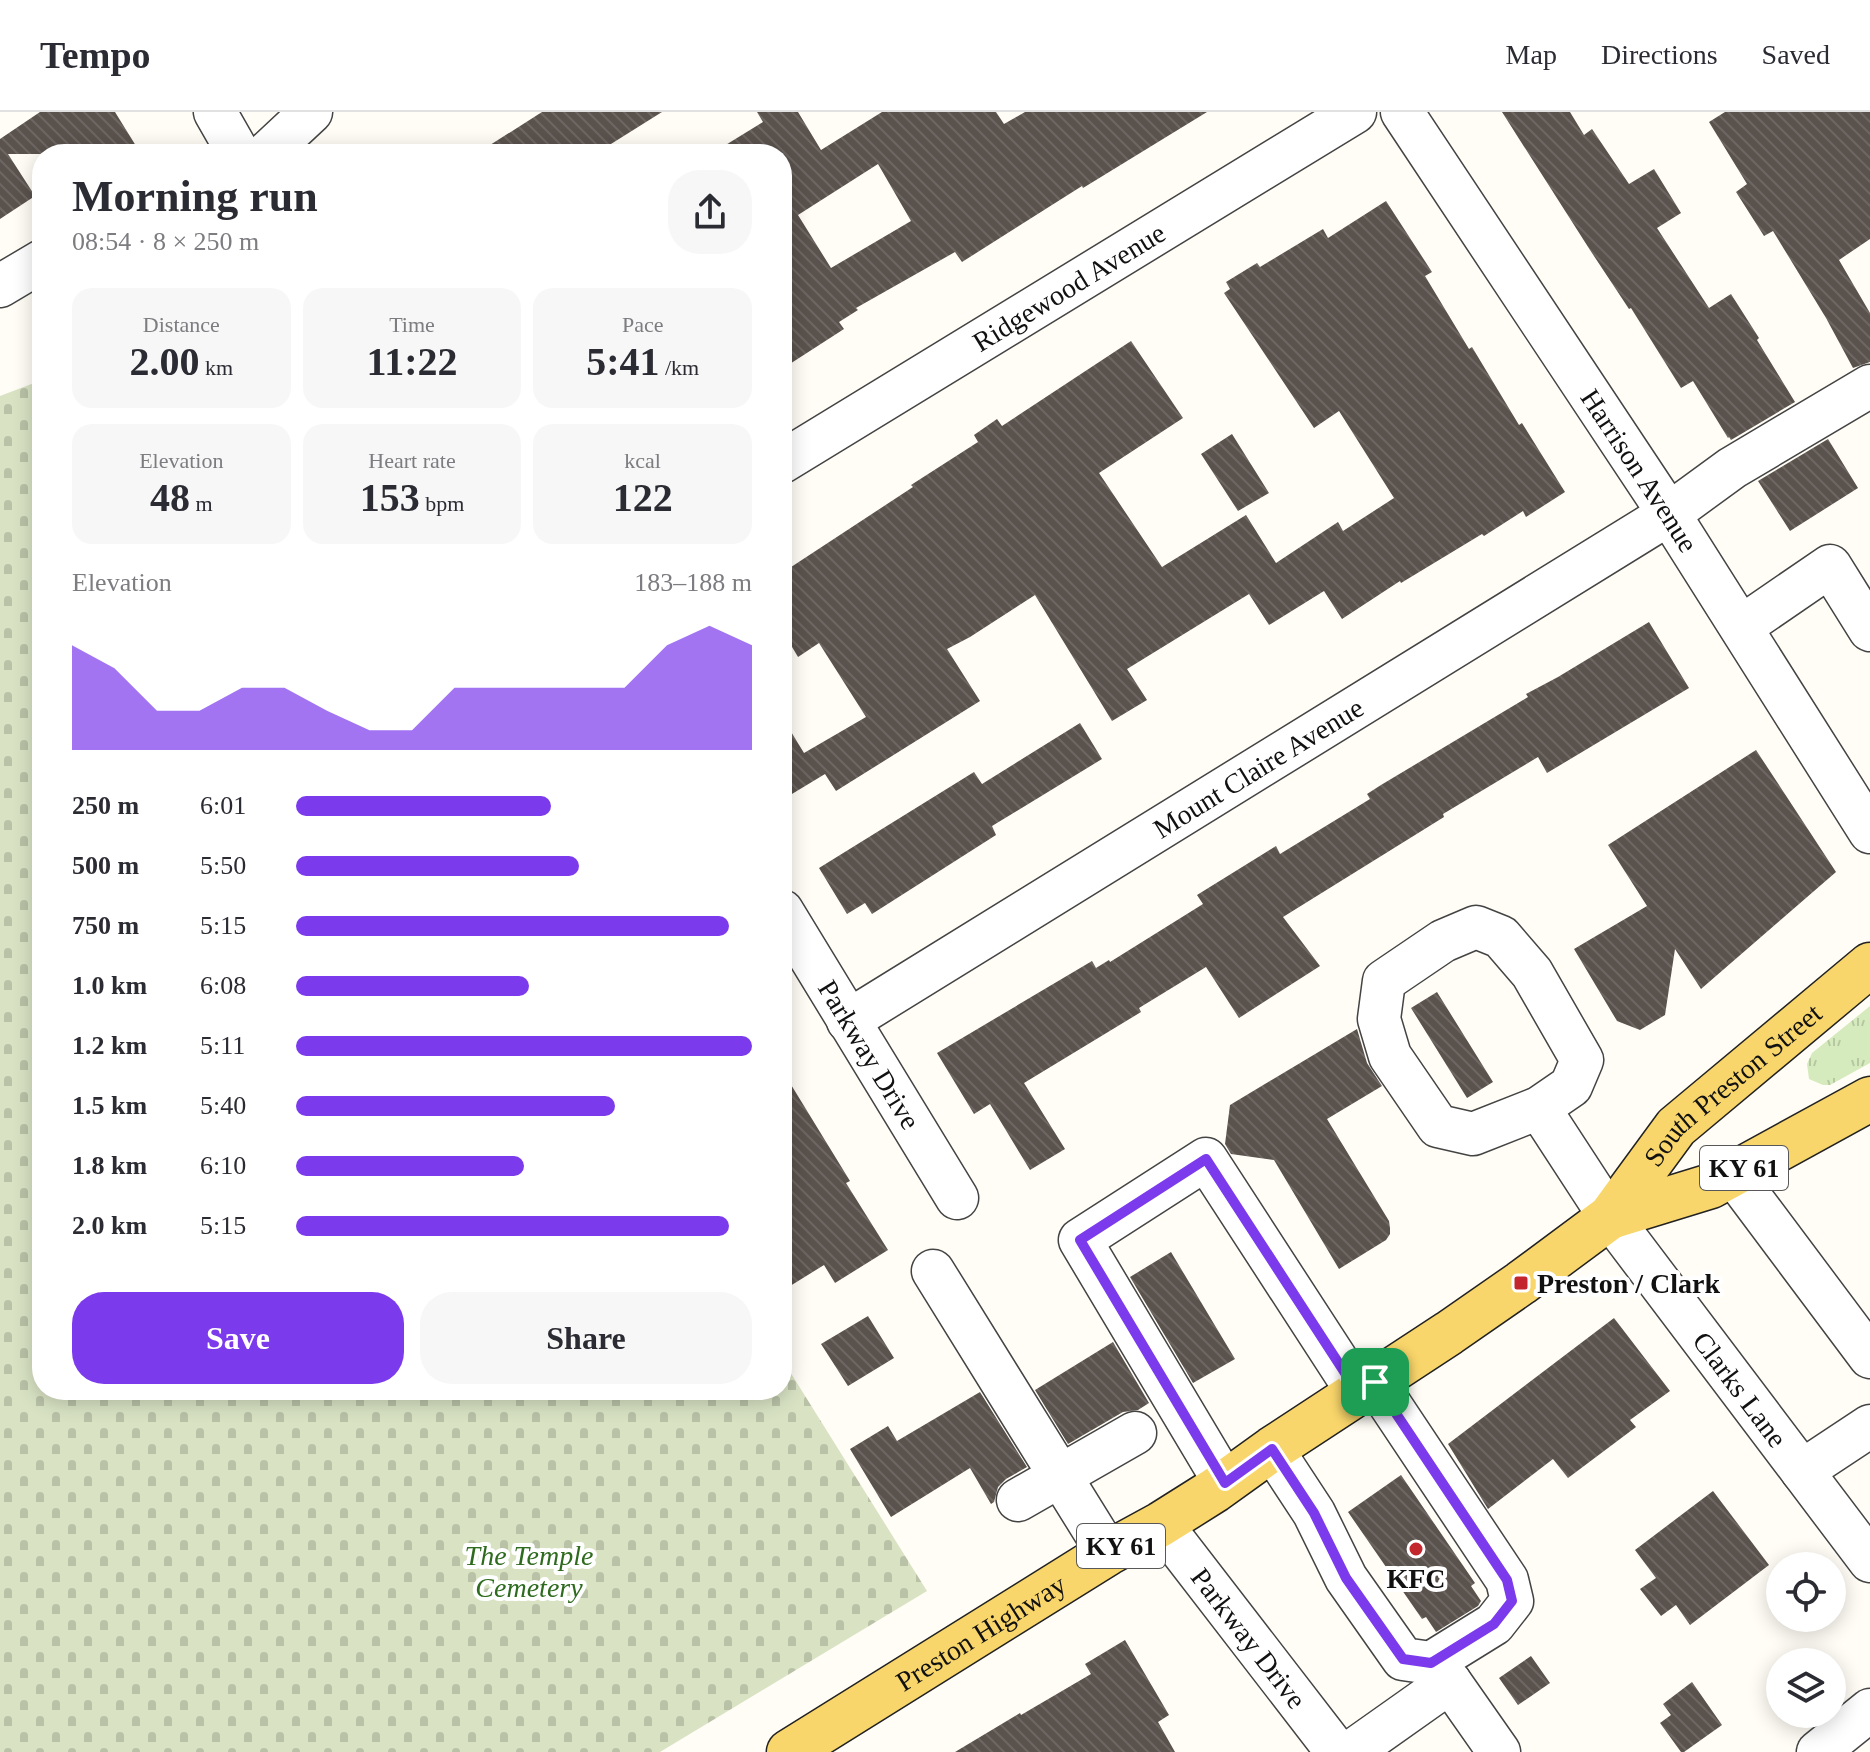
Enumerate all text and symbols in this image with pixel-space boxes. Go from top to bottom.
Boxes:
text: Tempo [40,34,151,76]
text: Map [1506,39,1557,70]
text: Directions [1601,39,1718,70]
text: Saved [1762,39,1830,70]
button: share [668,170,752,254]
text: Morning run [72,172,318,221]
street label: Ridgewood Avenue [967,217,1171,358]
text: 08:54 · 8 × 250 m [72,227,259,256]
text: Distance [143,312,220,337]
text: Time [389,312,435,337]
text: Pace [622,312,663,337]
text: 2.00 [130,339,200,384]
text: 11:22 [366,339,458,384]
text: 5:41 [586,339,659,384]
text: km [200,355,233,380]
text: /km [659,355,699,380]
street label: Harrison Avenue [1574,383,1704,558]
text: Elevation [139,448,223,473]
text: Heart rate [368,448,456,473]
text: kcal [624,448,661,473]
text: 48 [150,475,190,520]
text: 153 [360,475,420,520]
text: 122 [613,475,673,520]
text: m [190,491,213,516]
text: bpm [420,491,464,516]
text: Elevation [72,568,172,597]
text: 183–188 m [634,568,752,597]
street label: Mount Claire Avenue [1148,692,1369,845]
text: 250 m [72,791,139,820]
text: 6:01 [200,791,246,820]
text: 500 m [72,851,139,880]
text: 5:50 [200,851,246,880]
text: 750 m [72,911,139,940]
text: 5:15 [200,911,246,940]
text: 1.0 km [72,971,147,1000]
text: 6:08 [200,971,246,1000]
street label: Parkway Drive [812,975,926,1135]
street label: South Preston Street [1638,997,1828,1172]
text: 1.2 km [72,1031,147,1060]
text: 5:11 [200,1031,245,1060]
text: 1.5 km [72,1091,147,1120]
text: 5:40 [200,1091,246,1120]
road number: KY 61 [1700,1146,1788,1190]
text: 1.8 km [72,1151,147,1180]
text: 6:10 [200,1151,246,1180]
text: 2.0 km [72,1211,147,1240]
text: 5:15 [200,1211,246,1240]
place label: Preston / Clark [1537,1268,1720,1299]
marker: Preston / Clark [1512,1274,1530,1292]
button: Save [72,1292,404,1384]
button: Share [420,1292,752,1384]
street label: Clarks Lane [1686,1326,1793,1453]
pin [1341,1348,1409,1416]
icon: arrive [1353,1360,1397,1404]
road number: KY 61 [1077,1524,1165,1568]
park label: The Temple Cemetery [465,1540,593,1603]
marker: KFC [1407,1540,1425,1558]
map controls [1766,1552,1846,1728]
button: locate [1766,1552,1846,1632]
street label: Parkway Drive [1185,1562,1312,1715]
place label: KFC [1386,1563,1446,1594]
street label: Preston Highway [891,1568,1071,1697]
button: layers [1766,1648,1846,1728]

